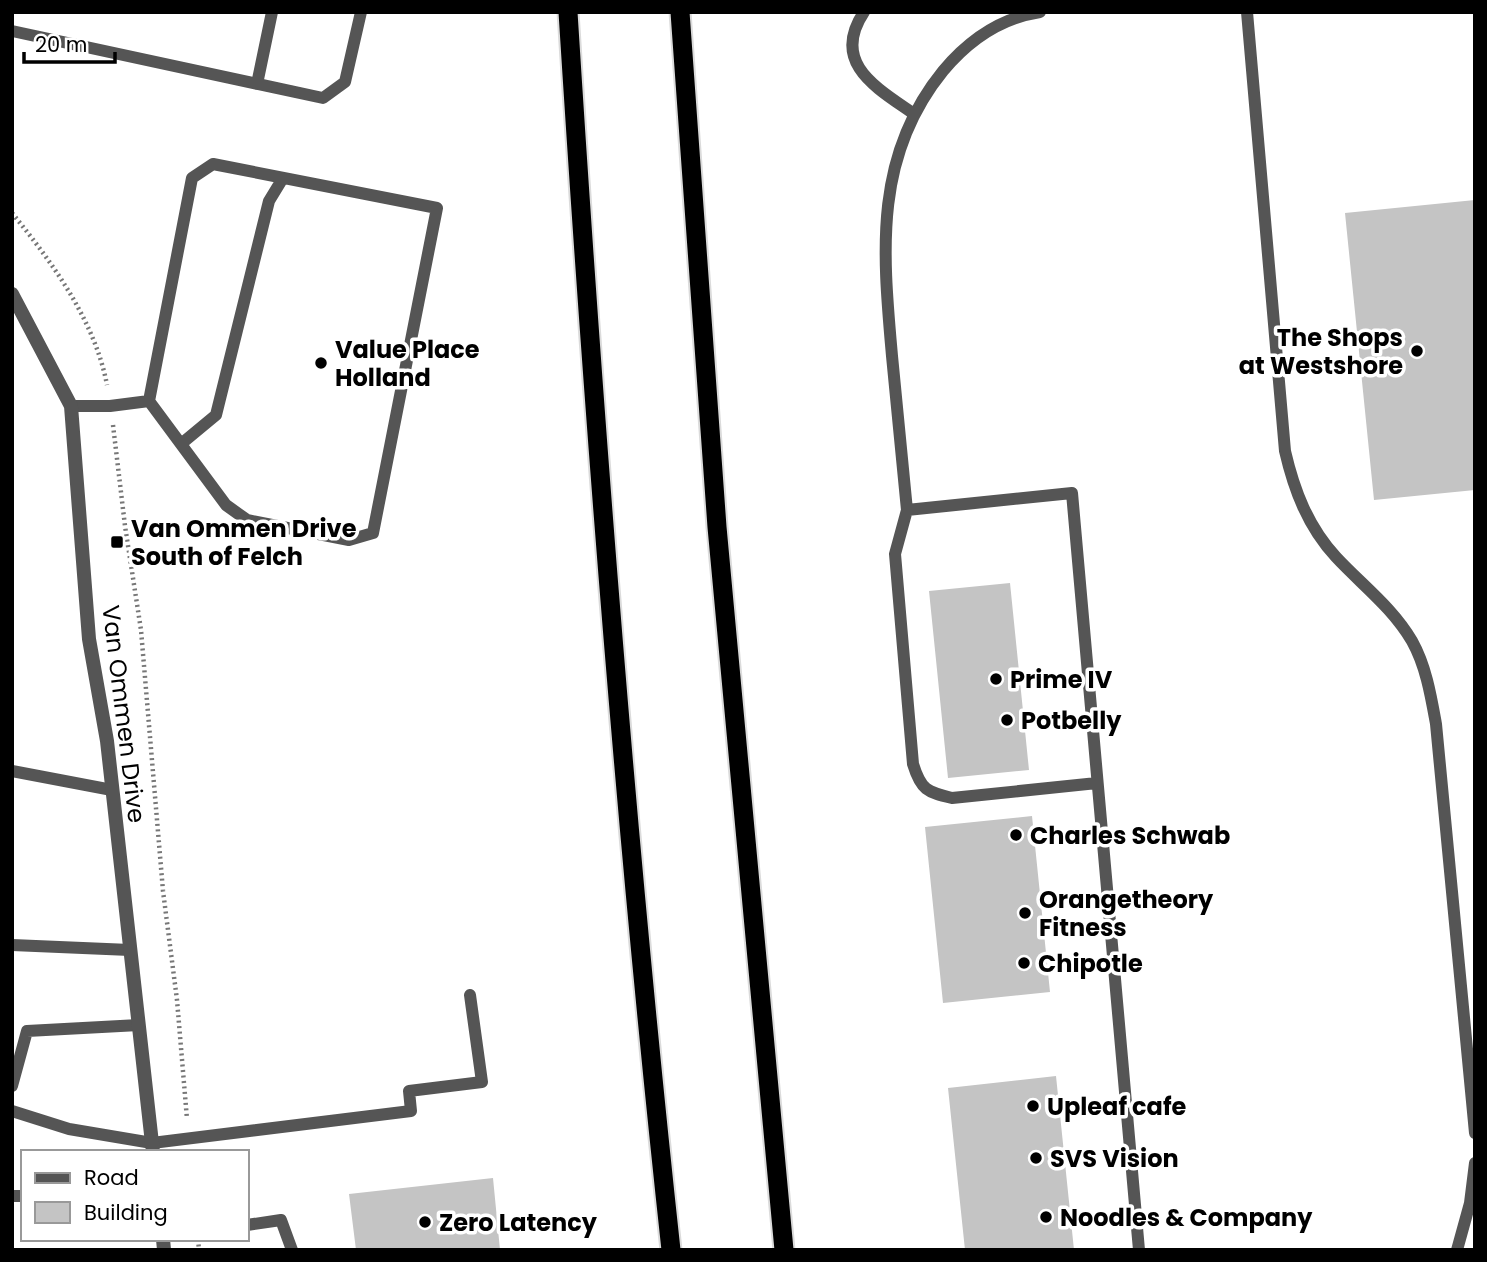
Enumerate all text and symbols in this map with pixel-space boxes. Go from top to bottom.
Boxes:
scale bar [24,21,116,65]
text: 20 m [35,30,88,59]
place label: The Shops at Westshore [1239,321,1403,382]
place label: Value Place Holland [335,333,480,394]
marker: The Shops at Westshore [1409,343,1425,359]
marker: Value Place Holland [313,355,329,371]
place label: Van Ommen Drive South of Felch [131,512,357,573]
marker: Van Ommen Drive South of Felch [109,534,125,550]
street label: Van Ommen Drive [94,603,154,825]
place label: Prime IV [1010,663,1113,696]
marker: Prime IV [988,671,1004,687]
place label: Potbelly [1021,704,1122,737]
marker: Potbelly [999,712,1015,728]
place label: Charles Schwab [1030,819,1230,852]
marker: Charles Schwab [1008,827,1024,843]
place label: Orangetheory Fitness [1039,883,1214,944]
marker: Orangetheory Fitness [1017,905,1033,921]
place label: Chipotle [1038,947,1143,980]
marker: Chipotle [1016,955,1032,971]
place label: Upleaf cafe [1047,1090,1187,1123]
marker: Upleaf cafe [1025,1098,1041,1114]
place label: SVS Vision [1050,1142,1179,1175]
legend [21,1150,248,1241]
marker: SVS Vision [1028,1150,1044,1166]
text: Road [84,1163,139,1192]
text: Building [84,1198,168,1227]
place label: Noodles & Company [1060,1201,1313,1234]
place label: Zero Latency [439,1206,598,1239]
marker: Noodles & Company [1038,1209,1054,1225]
marker: Zero Latency [417,1214,433,1230]

